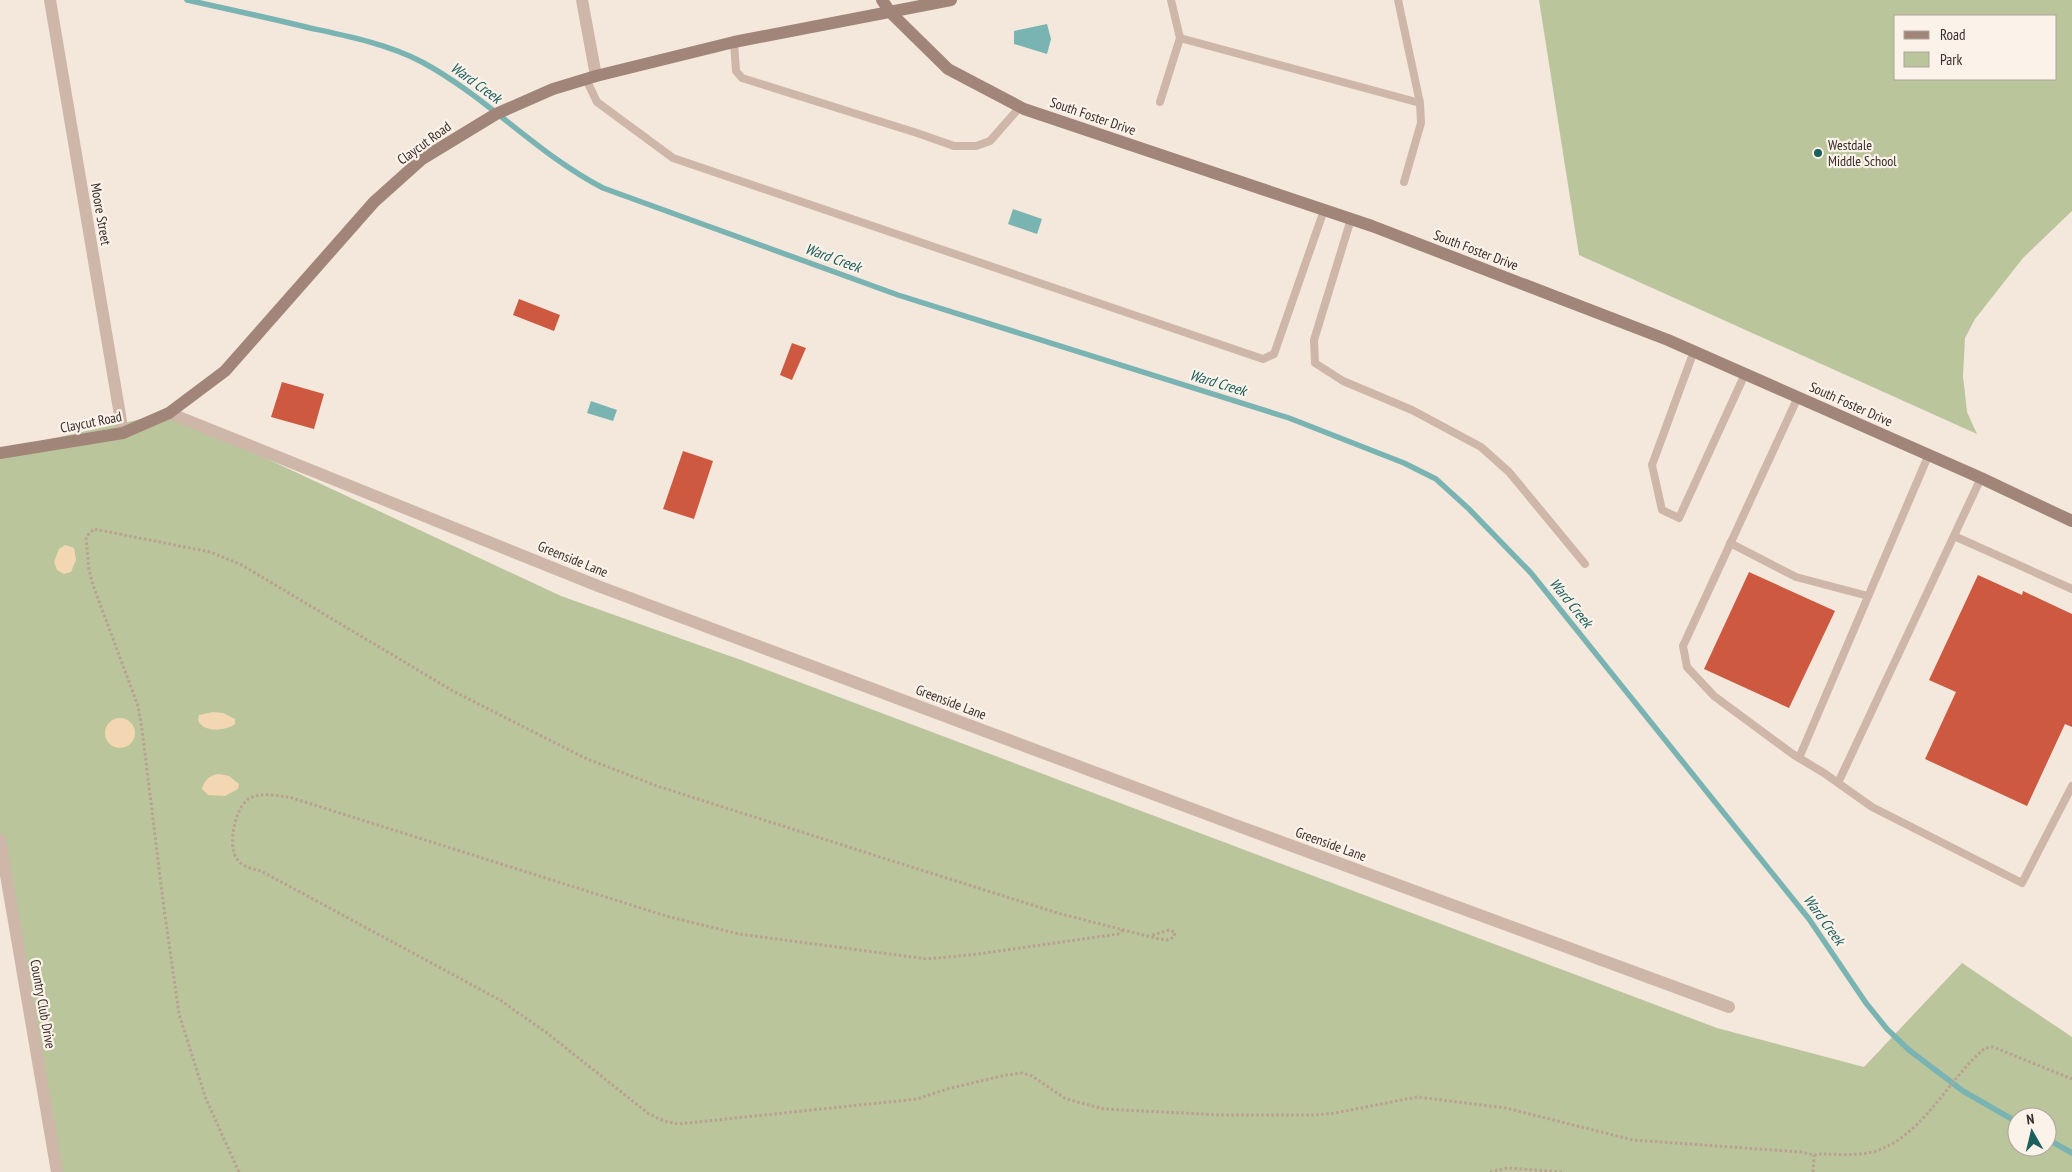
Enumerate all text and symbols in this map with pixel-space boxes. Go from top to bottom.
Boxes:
legend [1894,15,2057,80]
text: Road [1940,25,1966,44]
text: Park [1940,50,1962,69]
water label: Ward Creek [447,58,507,109]
street label: South Foster Drive [1048,93,1138,139]
street label: Claycut Road [394,117,454,169]
place label: Westdale Middle School [1828,136,1897,170]
marker: Westdale Middle School [1812,147,1824,159]
street label: Moore Street [87,182,115,247]
street label: South Foster Drive [1431,226,1521,275]
water label: Ward Creek [803,239,866,277]
water label: Ward Creek [1188,365,1251,401]
street label: South Foster Drive [1806,378,1896,430]
street label: Claycut Road [59,407,123,437]
street label: Greenside Lane [535,537,611,581]
water label: Ward Creek [1546,574,1598,633]
street label: Greenside Lane [913,680,989,724]
street label: Greenside Lane [1293,823,1369,865]
water label: Ward Creek [1800,891,1850,951]
street label: Country Club Drive [26,958,60,1050]
north arrow [2007,1107,2057,1157]
text: N [2025,1110,2035,1129]

